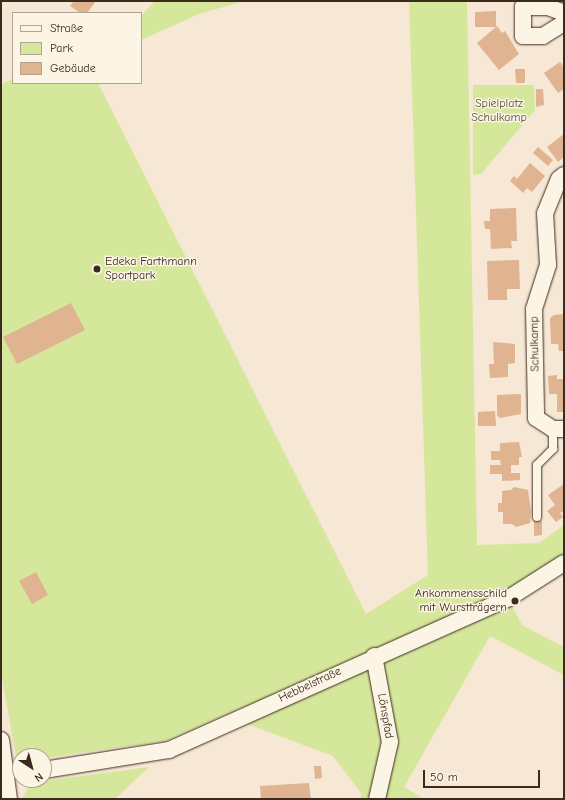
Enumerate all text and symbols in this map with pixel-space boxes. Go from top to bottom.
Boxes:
legend [12,12,142,84]
text: Straße [50,21,83,35]
text: Park [50,41,73,55]
text: Gebäude [50,61,96,75]
park label: Spielplatz Schulkamp [471,97,527,125]
place label: Edeka Farthmann Sportpark [105,255,197,283]
marker: Edeka Farthmann Sportpark [92,264,102,274]
street label: Schulkamp [527,316,543,372]
place label: Ankommensschild mit Wurstträgern [415,587,507,615]
marker: Ankommensschild mit Wurstträgern [510,596,520,606]
street label: Hebbelstraße [276,664,344,706]
street label: Lönspfad [374,692,396,740]
north arrow [12,748,52,788]
scale bar [425,762,542,788]
text: N [32,770,45,785]
text: 50 m [430,770,458,784]

